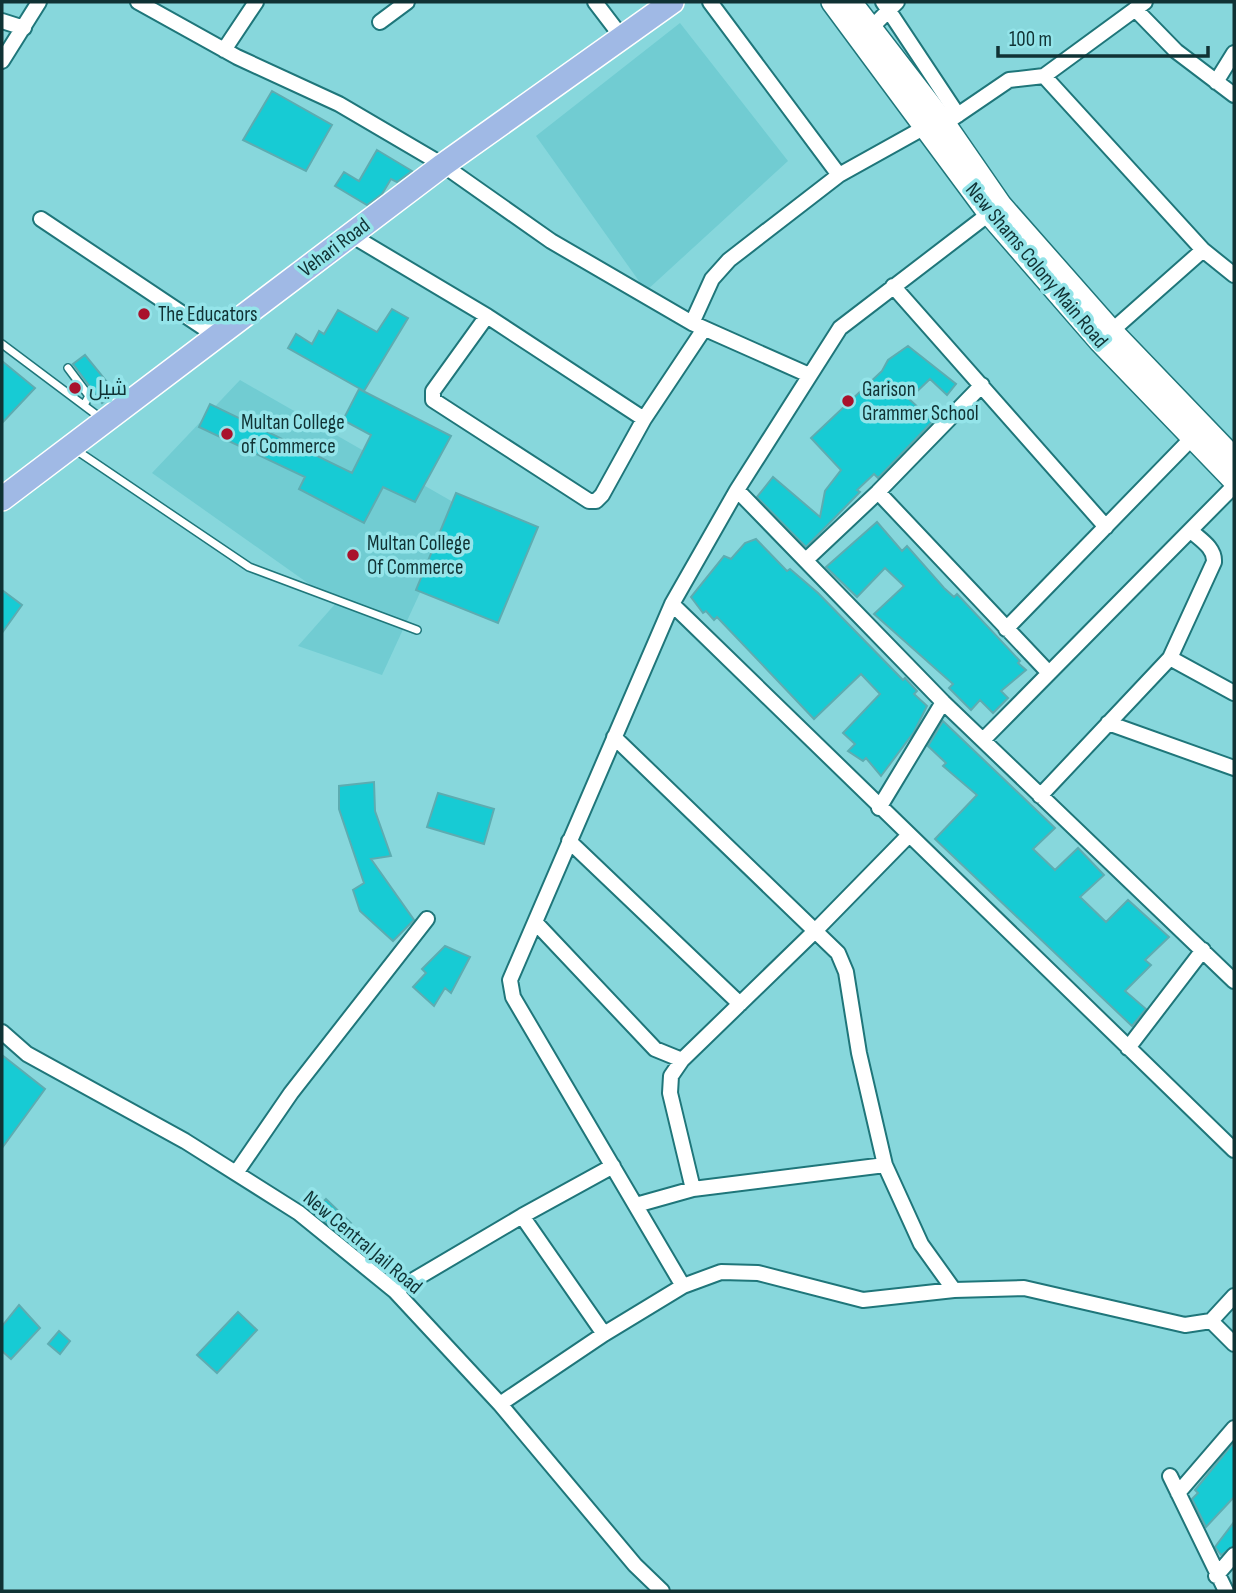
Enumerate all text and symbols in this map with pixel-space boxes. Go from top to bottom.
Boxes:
scale bar [998,14,1208,58]
text: 100 m [1009,27,1052,52]
street label: New Shams Colony Main Road [960,178,1113,353]
street label: Vehari Road [294,213,375,282]
place label: The Educators [158,302,258,327]
marker: The Educators [136,306,152,322]
place label: شیل [89,376,127,401]
place label: Garison Grammer School [862,377,979,426]
marker: شیل [67,380,83,396]
marker: Garison Grammer School [840,393,856,409]
place label: Multan College of Commerce [241,410,345,459]
marker: Multan College of Commerce [219,426,235,442]
place label: Multan College Of Commerce [367,531,471,580]
marker: Multan College Of Commerce [345,547,361,563]
street label: New Central Jail Road [298,1185,427,1299]

